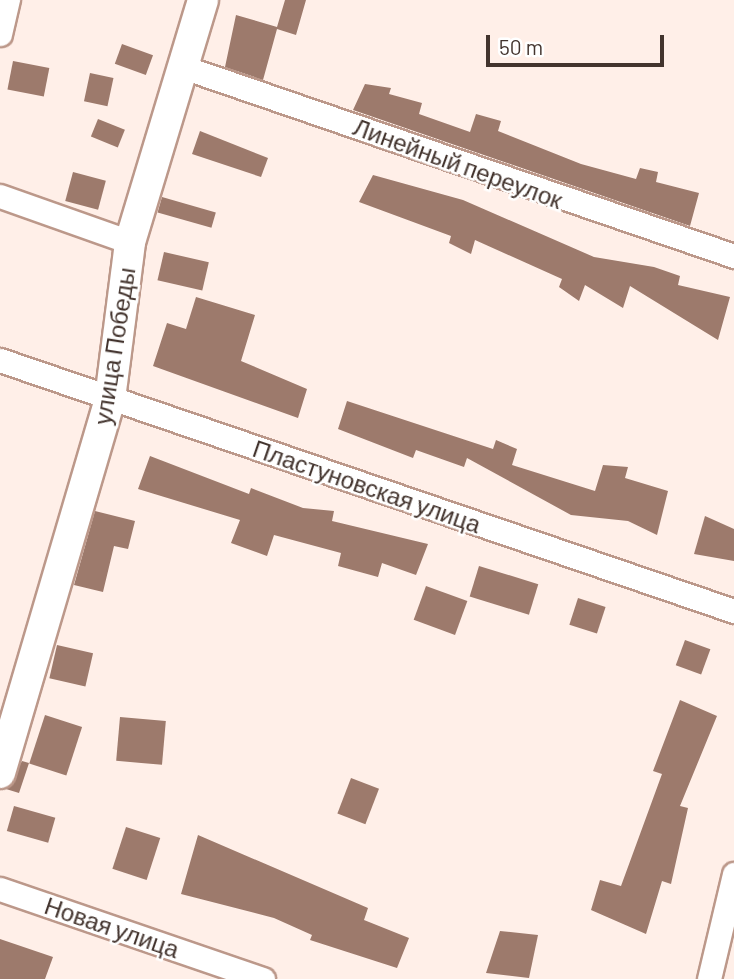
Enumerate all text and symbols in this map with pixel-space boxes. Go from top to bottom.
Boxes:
scale bar [489,21,668,65]
text: 50 m [499,34,543,59]
street label: Линейный переулок [350,112,566,214]
street label: улица Победы [87,265,141,427]
street label: Пластуновская улица [249,433,485,539]
street label: Новая улица [41,891,183,963]

